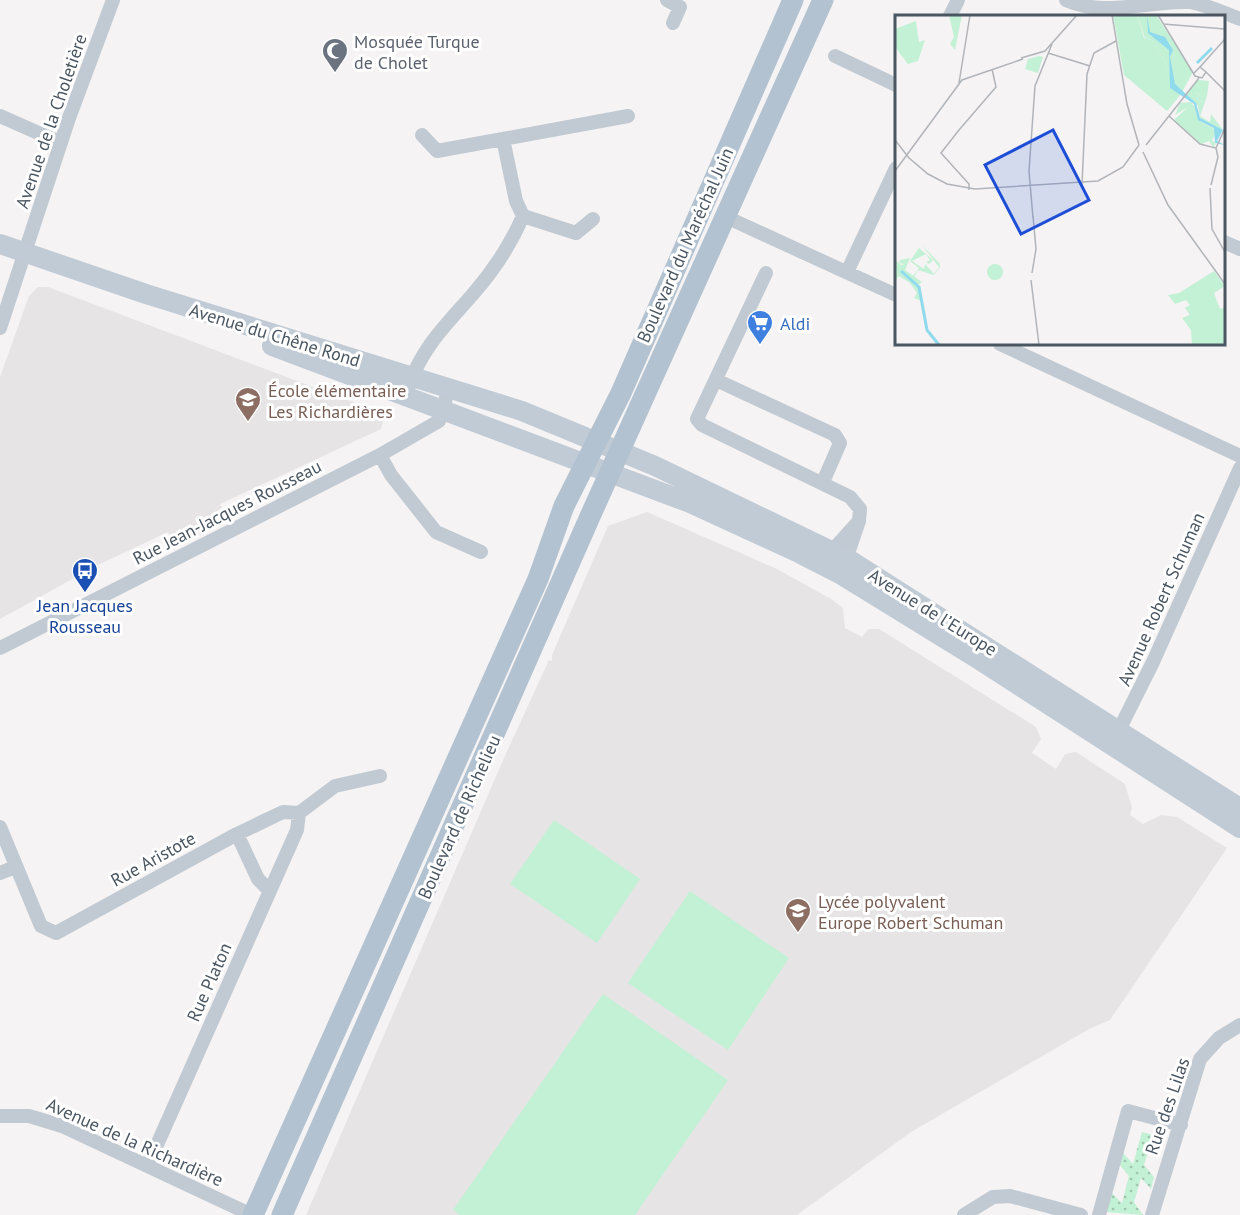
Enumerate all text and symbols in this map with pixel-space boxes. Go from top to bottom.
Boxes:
inset map [895,15,1225,345]
place label: Mosquée Turque de Cholet [354,30,480,74]
street label: Avenue de la Choletière [10,31,92,211]
mosque icon: Mosquée Turque de Cholet [320,36,350,74]
street label: Boulevard du Maréchal Juin [632,144,738,346]
street label: Avenue du Chêne Rond [187,298,363,372]
supermarket icon: Aldi [745,308,775,346]
place label: Aldi [780,312,810,335]
place label: École élémentaire Les Richardières [268,379,406,423]
school or university icon: École élémentaire Les Richardières [233,385,263,423]
street label: Rue Jean-Jacques Rousseau [129,454,325,570]
street label: Avenue Robert Schuman [1112,509,1210,689]
bus stop icon: Jean Jacques Rousseau [70,556,100,594]
street label: Avenue de l’Europe [864,563,1002,661]
place label: Jean Jacques Rousseau [36,594,133,638]
street label: Boulevard de Richelieu [412,731,506,903]
street label: Rue Aristote [107,826,199,892]
place label: Lycée polyvalent Europe Robert Schuman [818,890,1003,934]
school or university icon: Lycée polyvalent Europe Robert Schuman [783,896,813,934]
street label: Rue Platon [181,939,237,1025]
street label: Rue des Lilas [1140,1054,1194,1158]
street label: Avenue de la Richardière [43,1093,227,1191]

